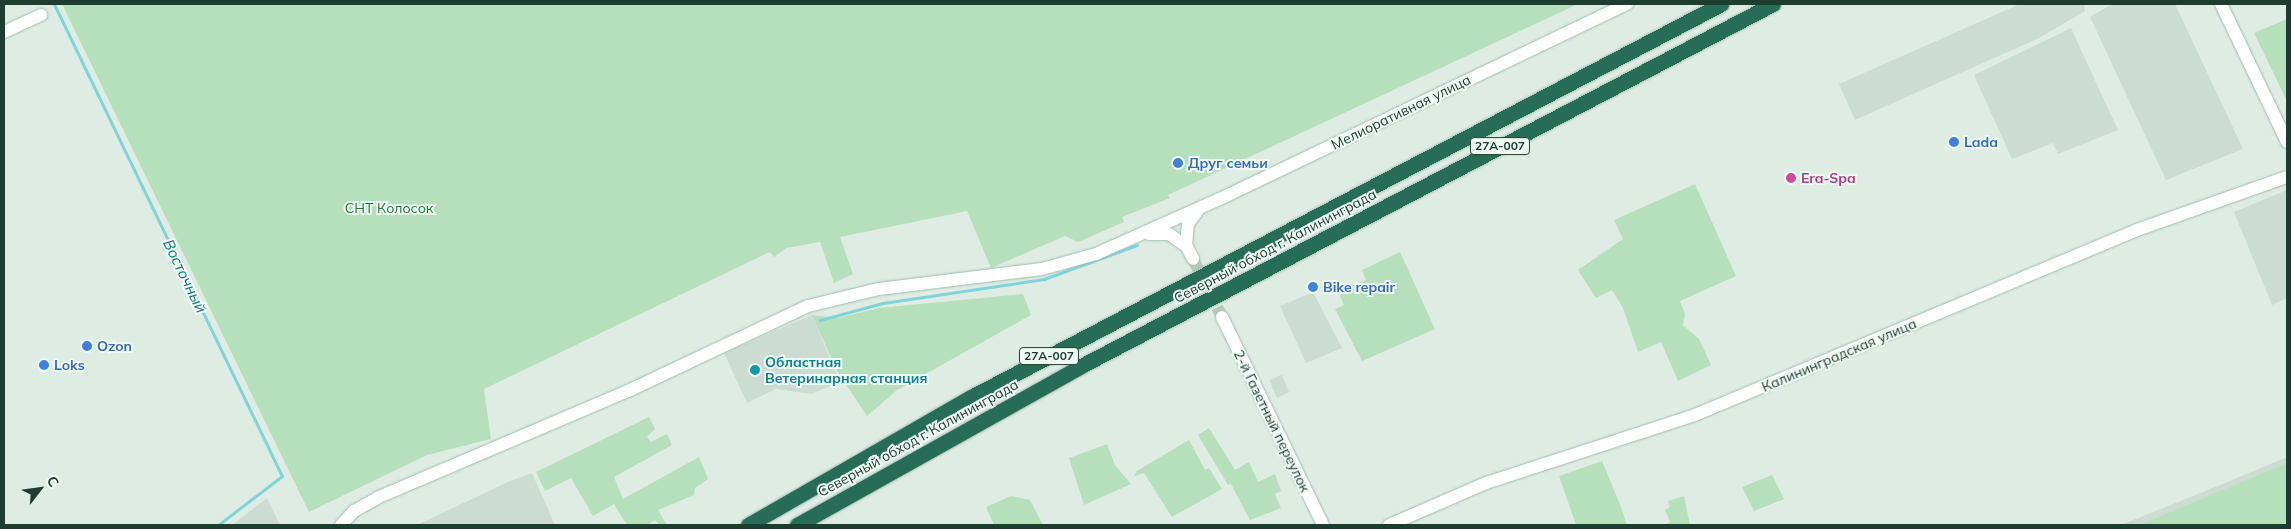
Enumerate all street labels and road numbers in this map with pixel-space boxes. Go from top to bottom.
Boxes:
street label: Мелиоративная улица [1329,71,1473,153]
road number: 27А-007 [1469,136,1531,156]
street label: Северный обход г. Калининграда [1171,185,1379,307]
street label: Калининградская улица [1759,315,1919,395]
road number: 27А-007 [1018,346,1080,366]
street label: 2-й Газетный переулок [1230,347,1314,495]
street label: Северный обход г. Калининграда [815,376,1021,500]

